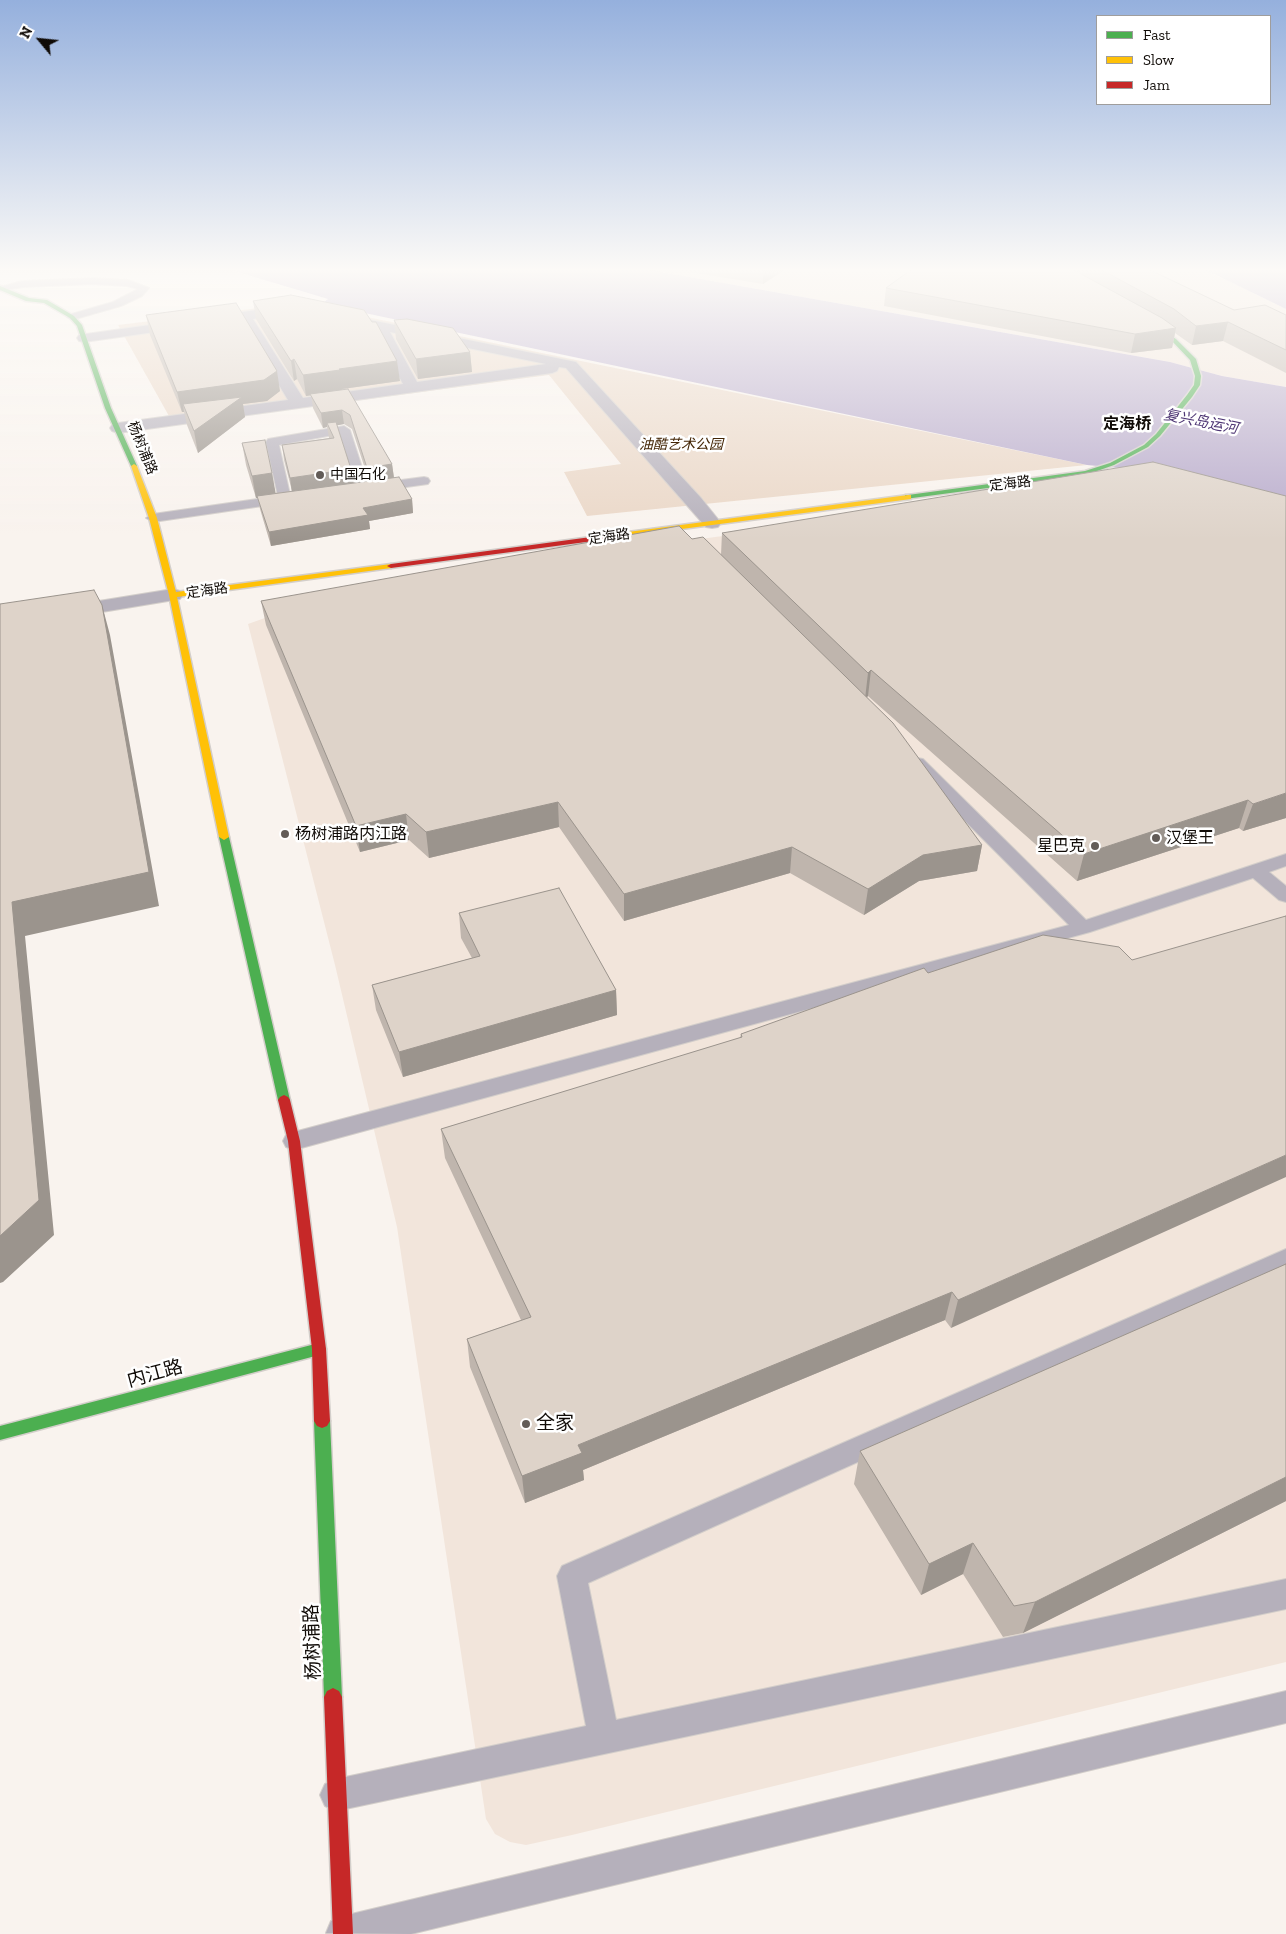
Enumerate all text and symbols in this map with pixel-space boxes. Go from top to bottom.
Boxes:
north arrow [15,15,65,65]
legend [1096,15,1271,105]
text: N [16,24,36,41]
text: Fast [1143,26,1171,44]
text: Slow [1143,51,1174,69]
text: Jam [1143,76,1170,94]
water label: 复兴岛运河 [1162,406,1240,438]
district label: 定海桥 [1103,414,1151,434]
street label: 杨树浦路 [124,419,160,477]
park label: 油酷艺术公园 [639,437,723,453]
place label: 中国石化 [330,467,386,483]
marker: 中国石化 [314,469,326,481]
street label: 定海路 [988,473,1032,495]
street label: 定海路 [587,526,631,548]
street label: 定海路 [185,580,229,602]
place label: 杨树浦路内江路 [295,824,407,844]
marker: 杨树浦路内江路 [279,828,291,840]
place label: 汉堡王 [1166,828,1214,848]
marker: 汉堡王 [1150,832,1162,844]
place label: 星巴克 [1037,836,1085,856]
marker: 星巴克 [1089,840,1101,852]
street label: 内江路 [125,1356,185,1392]
place label: 全家 [536,1413,574,1435]
marker: 全家 [520,1418,532,1430]
street label: 杨树浦路 [300,1604,326,1680]

